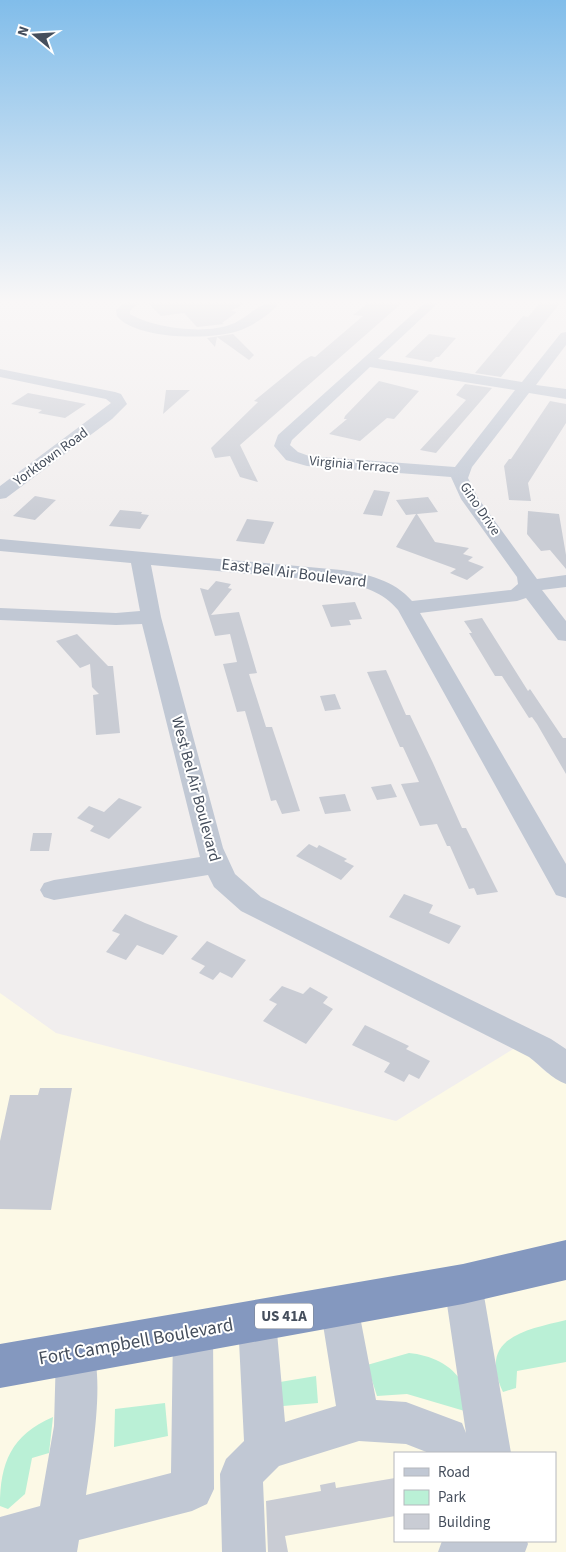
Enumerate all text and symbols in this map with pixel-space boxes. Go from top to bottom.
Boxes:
north arrow [10,10,60,60]
text: N [13,24,35,39]
street label: Yorktown Road [9,423,92,491]
street label: Virginia Terrace [308,451,400,479]
street label: Gino Drive [455,478,505,540]
street label: East Bel Air Boulevard [220,553,368,593]
street label: West Bel Air Boulevard [166,714,226,864]
road number: US 41A [255,1304,313,1328]
street label: Fort Campbell Boulevard [36,1312,236,1372]
legend [394,1452,556,1542]
text: Road [438,1462,470,1483]
text: Park [438,1487,467,1508]
text: Building [438,1512,491,1533]

